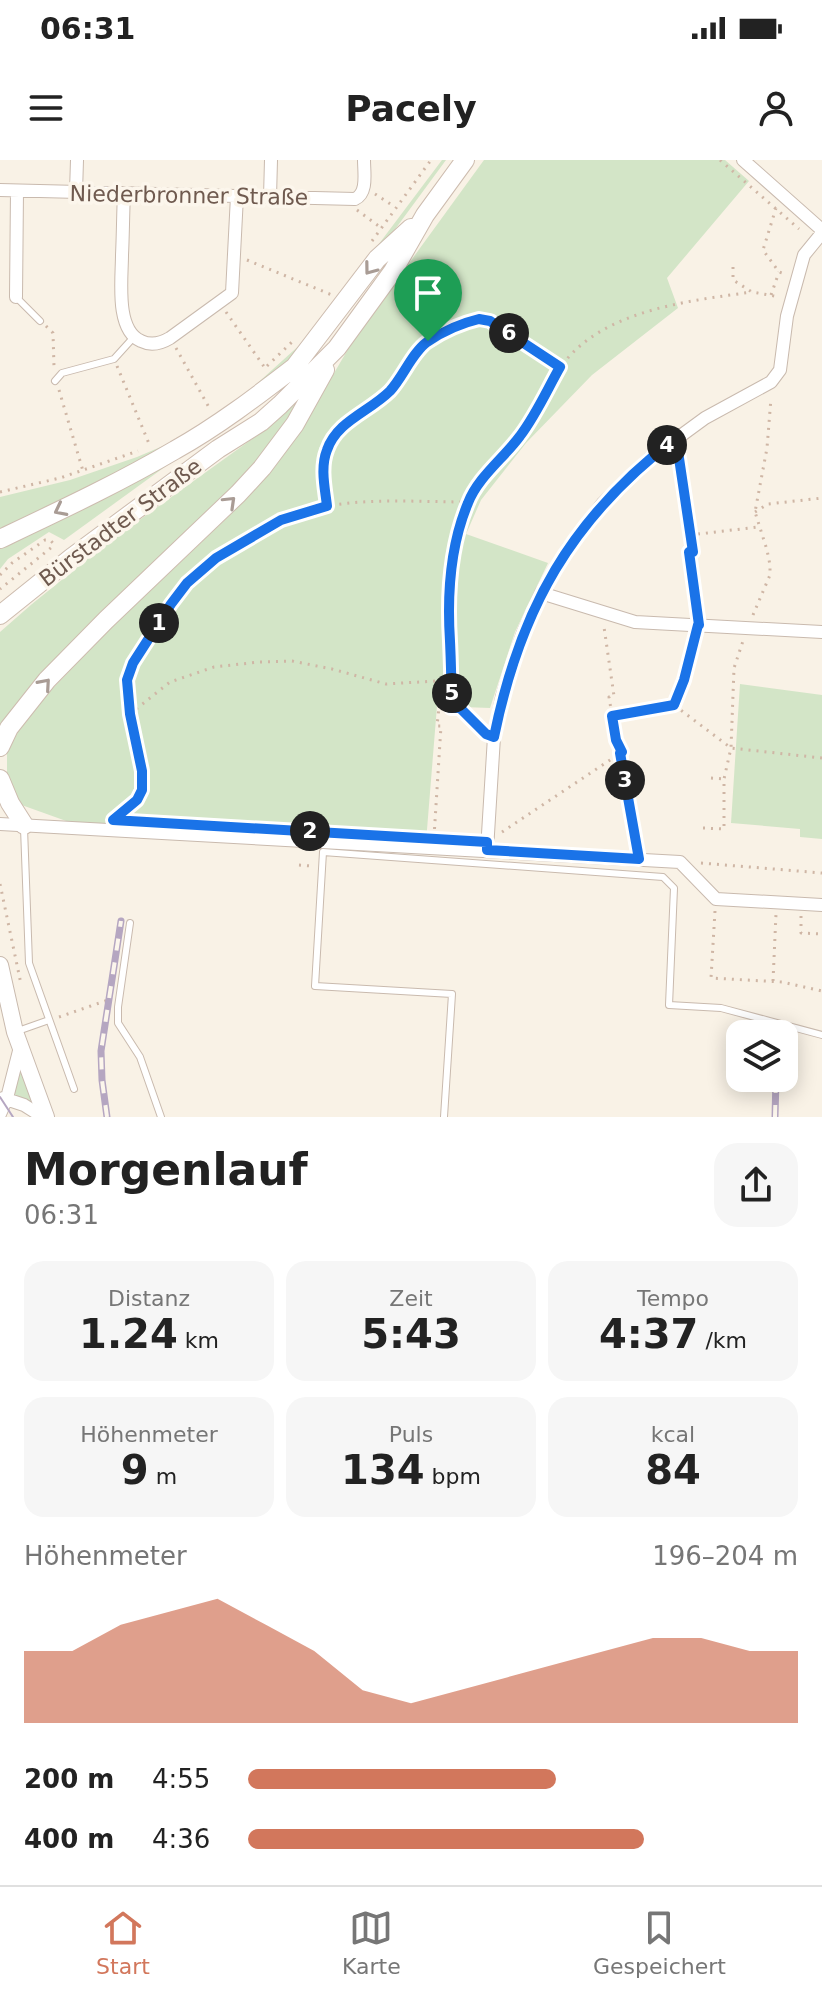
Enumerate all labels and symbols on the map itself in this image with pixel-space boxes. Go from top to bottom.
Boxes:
street label: Niederbronner Straße [69,181,308,210]
pin [394,259,462,341]
one-way arrow [365,261,379,275]
pin: 6 [489,313,529,353]
pin: 4 [647,425,687,465]
street label: Bürstadter Straße [34,453,206,591]
one-way arrow [221,496,235,511]
one-way arrow [53,501,68,516]
pin: 1 [139,603,179,643]
pin: 5 [432,673,472,713]
one-way arrow [35,679,50,694]
pin: 3 [605,760,645,800]
pin: 2 [290,811,330,851]

